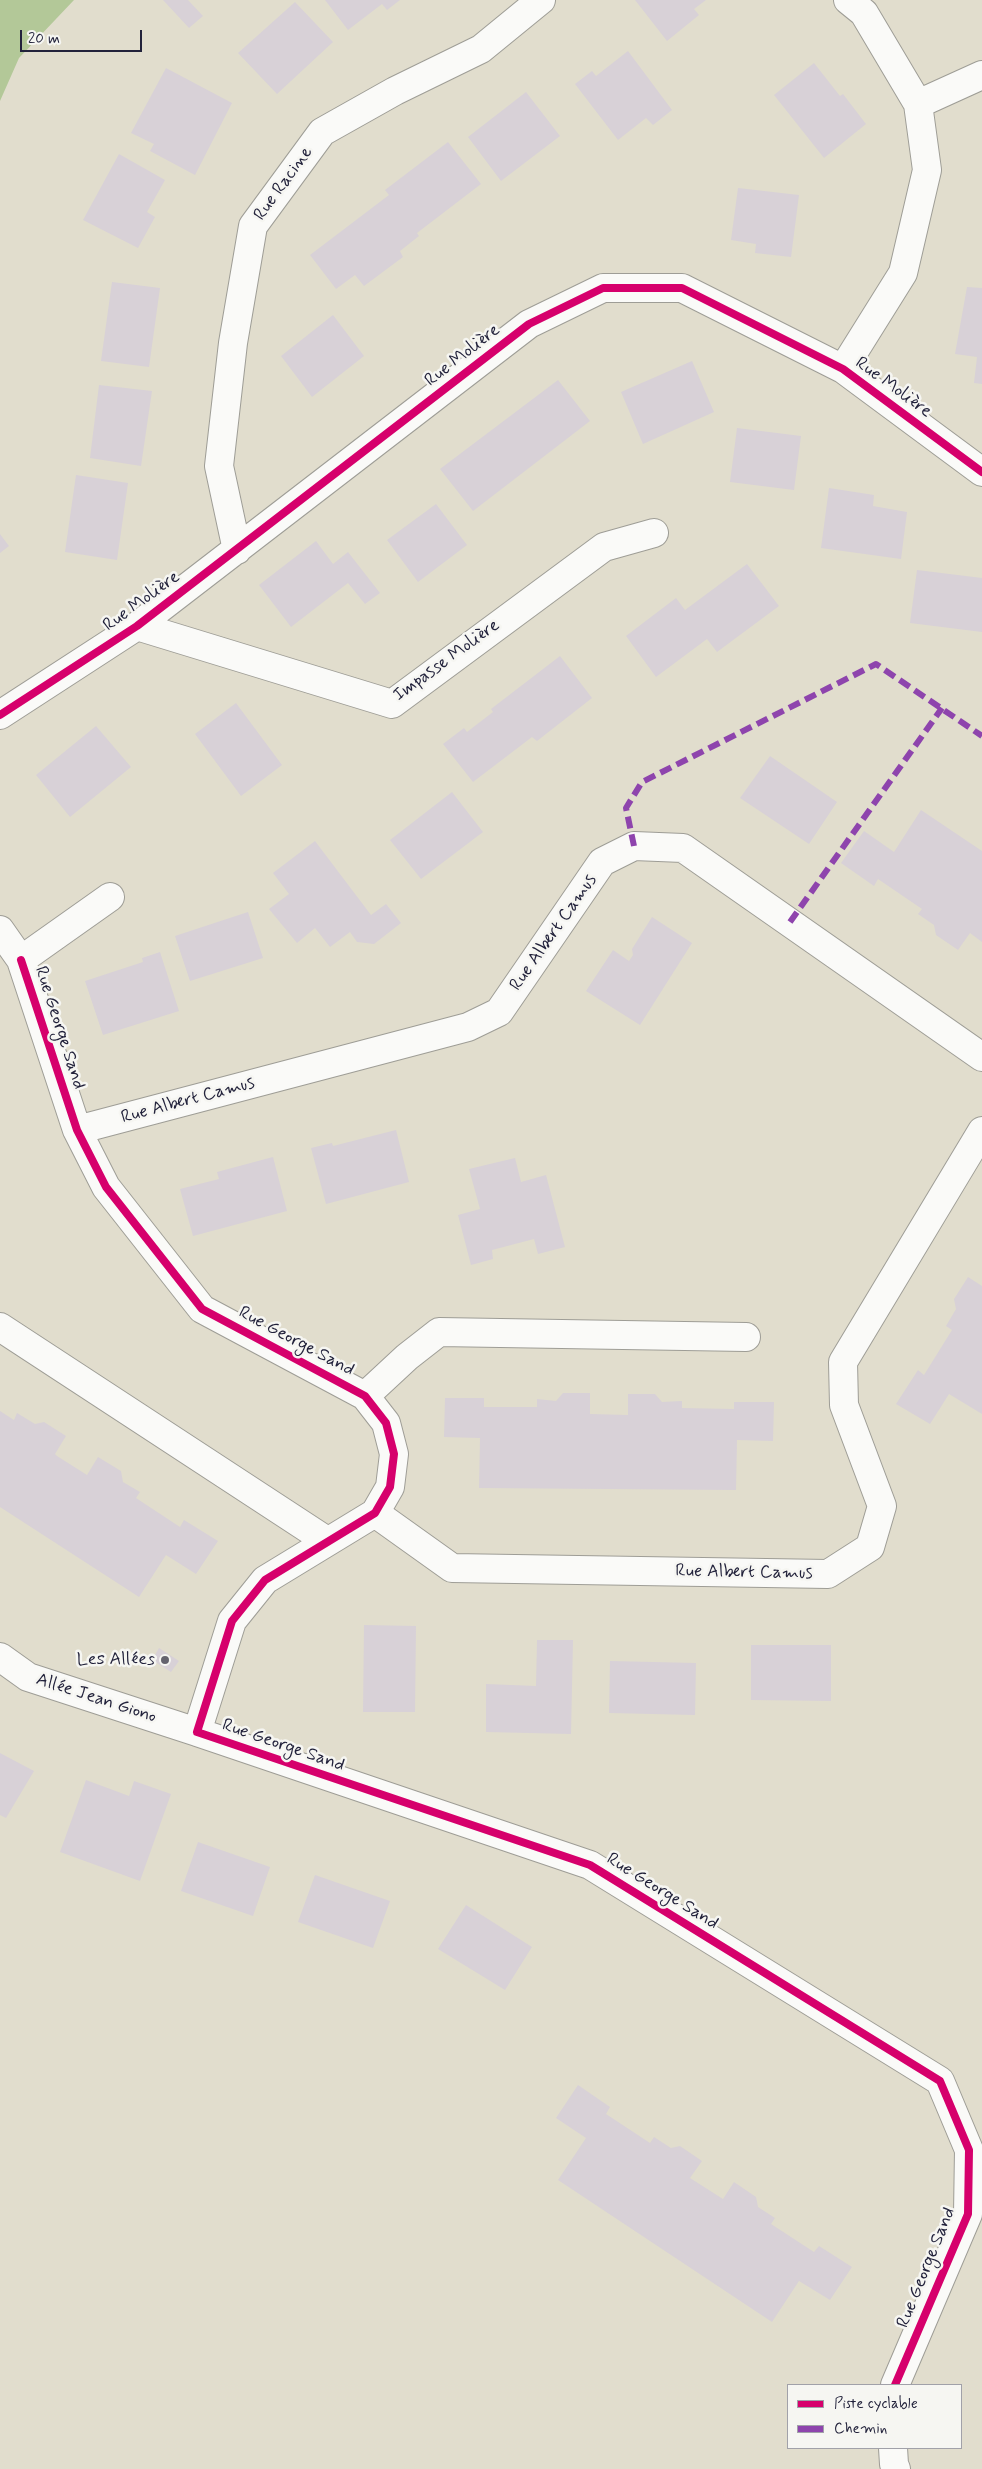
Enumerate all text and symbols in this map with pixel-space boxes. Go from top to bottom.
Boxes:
scale bar [22,20,145,52]
text: 20 m [28,29,60,49]
street label: Rue Racine [250,143,318,225]
street label: Rue Molière [421,320,505,392]
street label: Rue Molière [850,353,936,423]
street label: Rue Molière [99,567,185,637]
street label: Impasse Molière [390,615,504,707]
street label: Rue Albert Camus [506,871,602,995]
street label: Rue George Sand [29,964,89,1092]
street label: Rue Albert Camus [119,1073,257,1129]
street label: Rue George Sand [234,1302,358,1382]
street label: Rue Albert Camus [675,1561,813,1585]
place label: Les Allées [77,1649,155,1671]
marker: Les Allées [159,1654,171,1666]
street label: Allée Jean Giono [33,1669,159,1729]
street label: Rue George Sand [219,1715,347,1777]
street label: Rue George Sand [602,1849,722,1935]
street label: Rue George Sand [893,2205,961,2331]
legend [787,2384,962,2449]
text: Piste cyclable [834,2394,918,2414]
text: Chemin [834,2419,887,2439]

